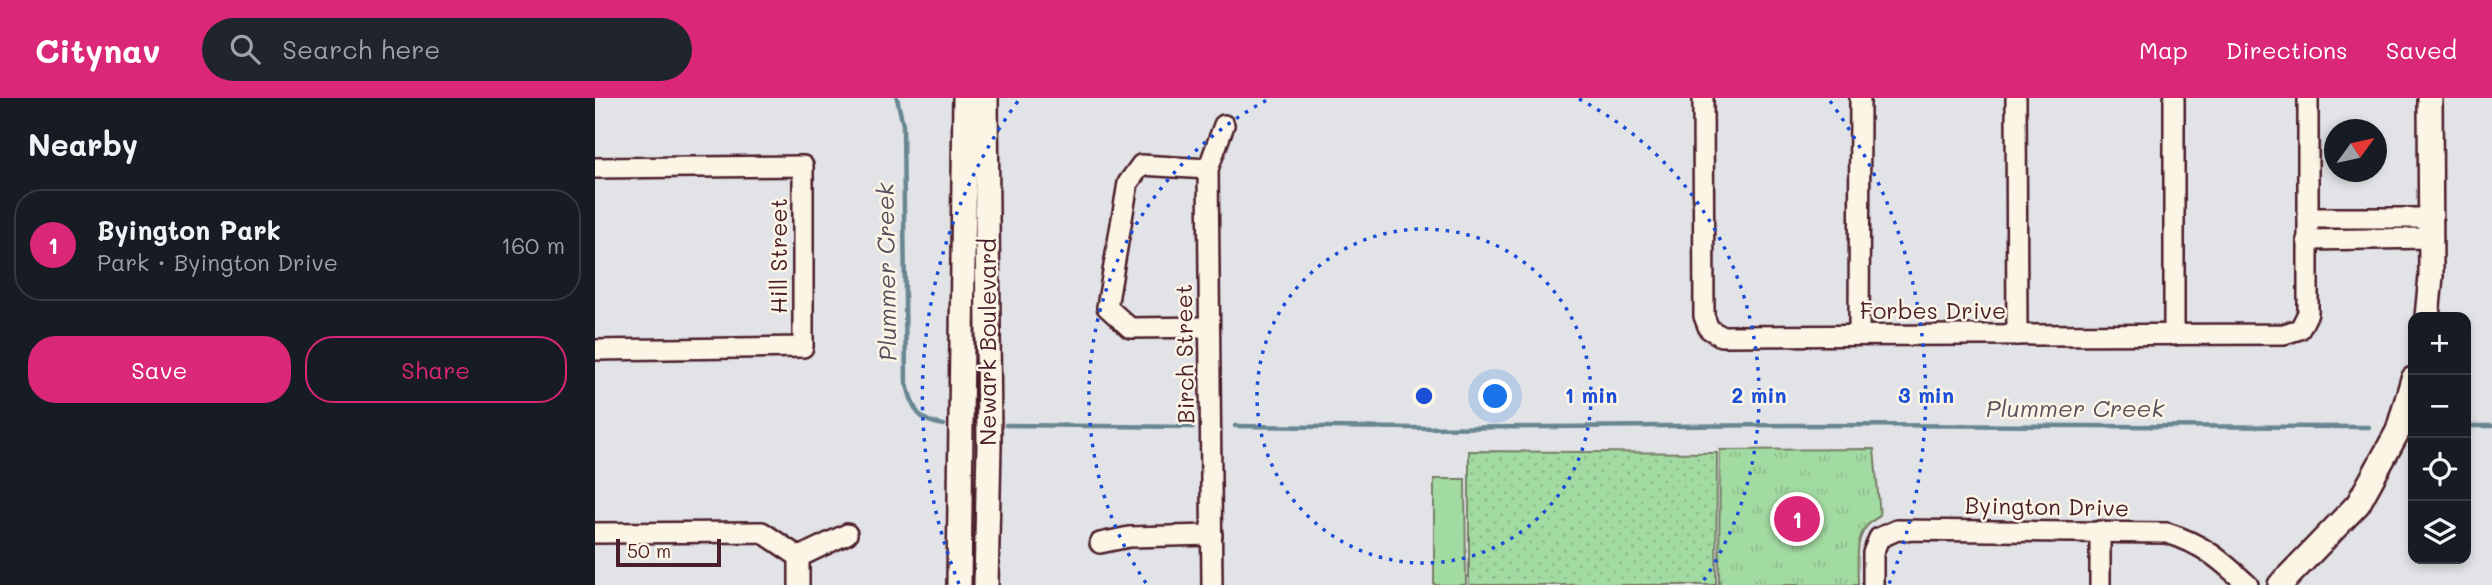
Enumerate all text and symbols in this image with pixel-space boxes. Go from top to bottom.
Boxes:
search box [202,18,692,81]
text: Citynav [35,28,160,71]
icon: search [226,30,264,68]
text: Search here [282,32,440,66]
text: Map [2139,34,2188,65]
text: Directions [2226,34,2348,65]
text: Saved [2386,34,2457,65]
north arrow [2324,119,2387,182]
text: Nearby [28,124,138,164]
water label: Plummer Creek [868,181,903,361]
street label: Hill Street [763,198,793,314]
text: Byington Park [97,213,281,247]
text: 1 [48,230,58,260]
text: 160 m [501,230,565,260]
street label: Newark Boulevard [972,238,1002,446]
text: Park · Byington Drive [97,247,338,277]
street label: Birch Street [1168,284,1200,424]
street label: Forbes Drive [1860,295,2006,325]
map controls [2408,312,2471,564]
button: + [2408,312,2471,375]
button: Save [28,336,291,403]
button: Share [305,336,567,403]
button: − [2408,375,2471,438]
your location [1478,379,1512,413]
text: 1 min [1565,381,1617,408]
text: 2 min [1731,381,1787,408]
text: 3 min [1898,381,1954,408]
centre of rings [1412,384,1436,408]
water label: Plummer Creek [1986,392,2165,423]
button: locate [2408,438,2471,501]
street label: Byington Drive [1965,490,2129,522]
pin: 1 [1774,493,1820,545]
button: layers [2408,501,2471,564]
scale bar [616,536,721,568]
text: 50 m [627,538,671,563]

